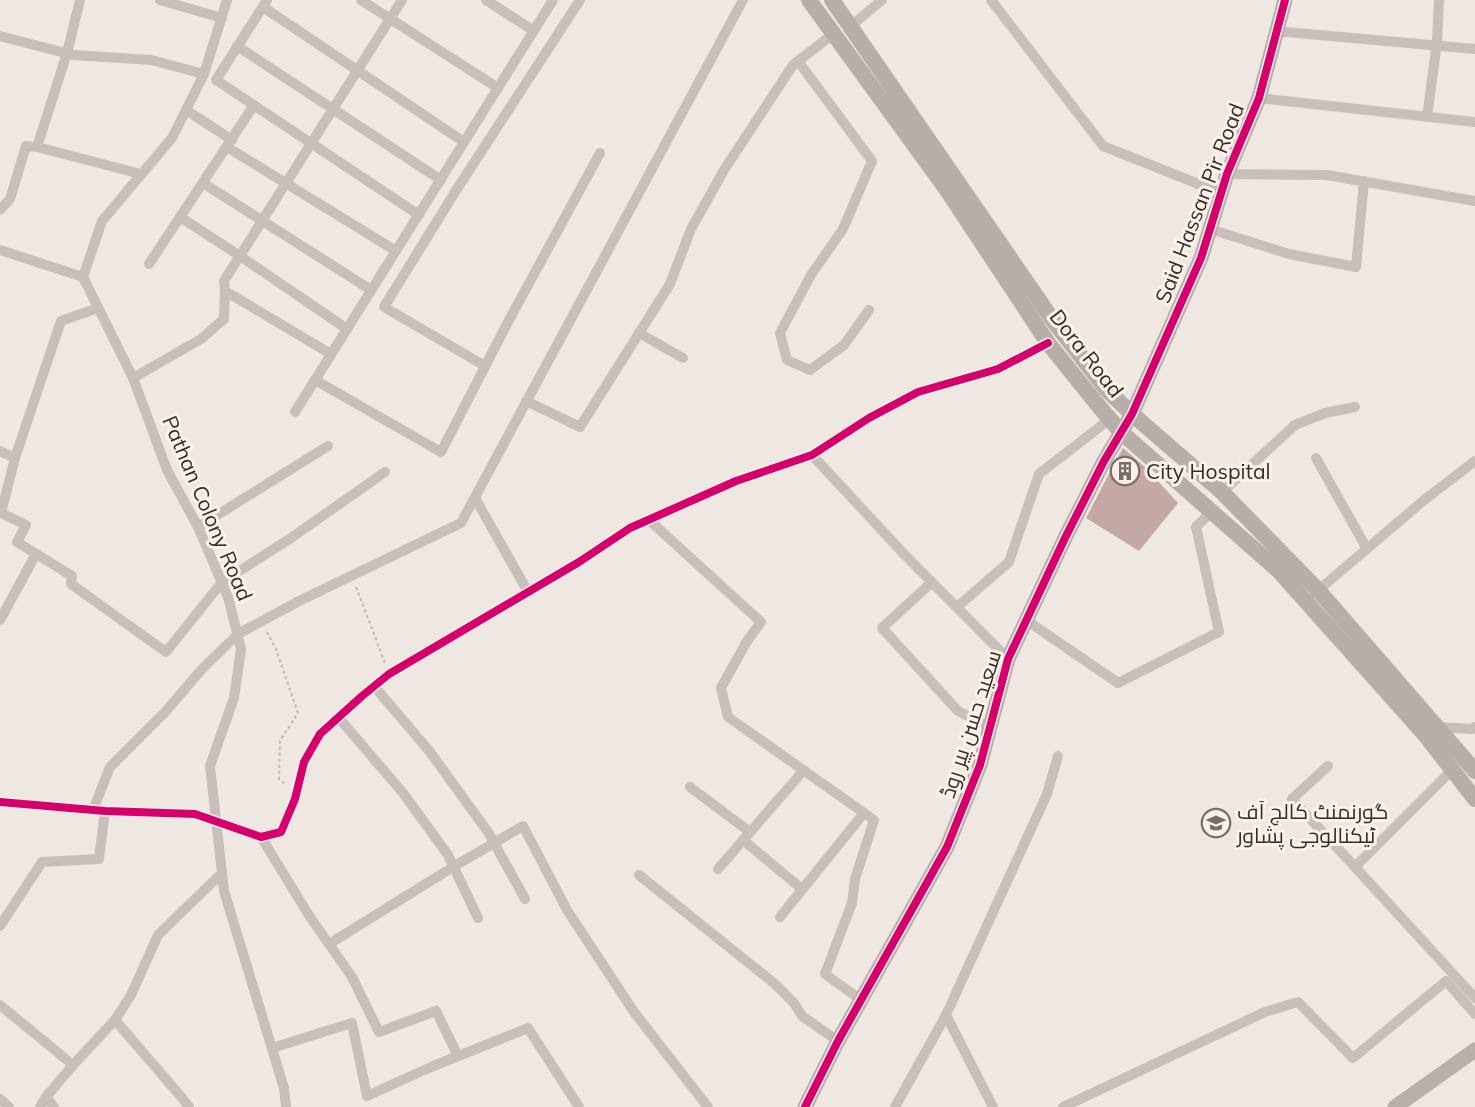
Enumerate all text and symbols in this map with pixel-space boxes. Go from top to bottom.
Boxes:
street label: Said Hassan Pir Road [1149,99,1249,307]
street label: Dora Road [1045,304,1129,402]
street label: Pathan Colony Road [157,411,259,605]
building icon: City Hospital [1109,455,1141,487]
place label: City Hospital [1146,458,1271,484]
street label: سعید حسن پیر روڈ [934,647,1008,802]
place label: گورنمنٹ کالج آف ٹیکنالوجی پشاور [1236,798,1389,850]
school or university icon: گورنمنٹ کالج آف ٹیکنالوجی پشاور [1200,807,1232,839]

